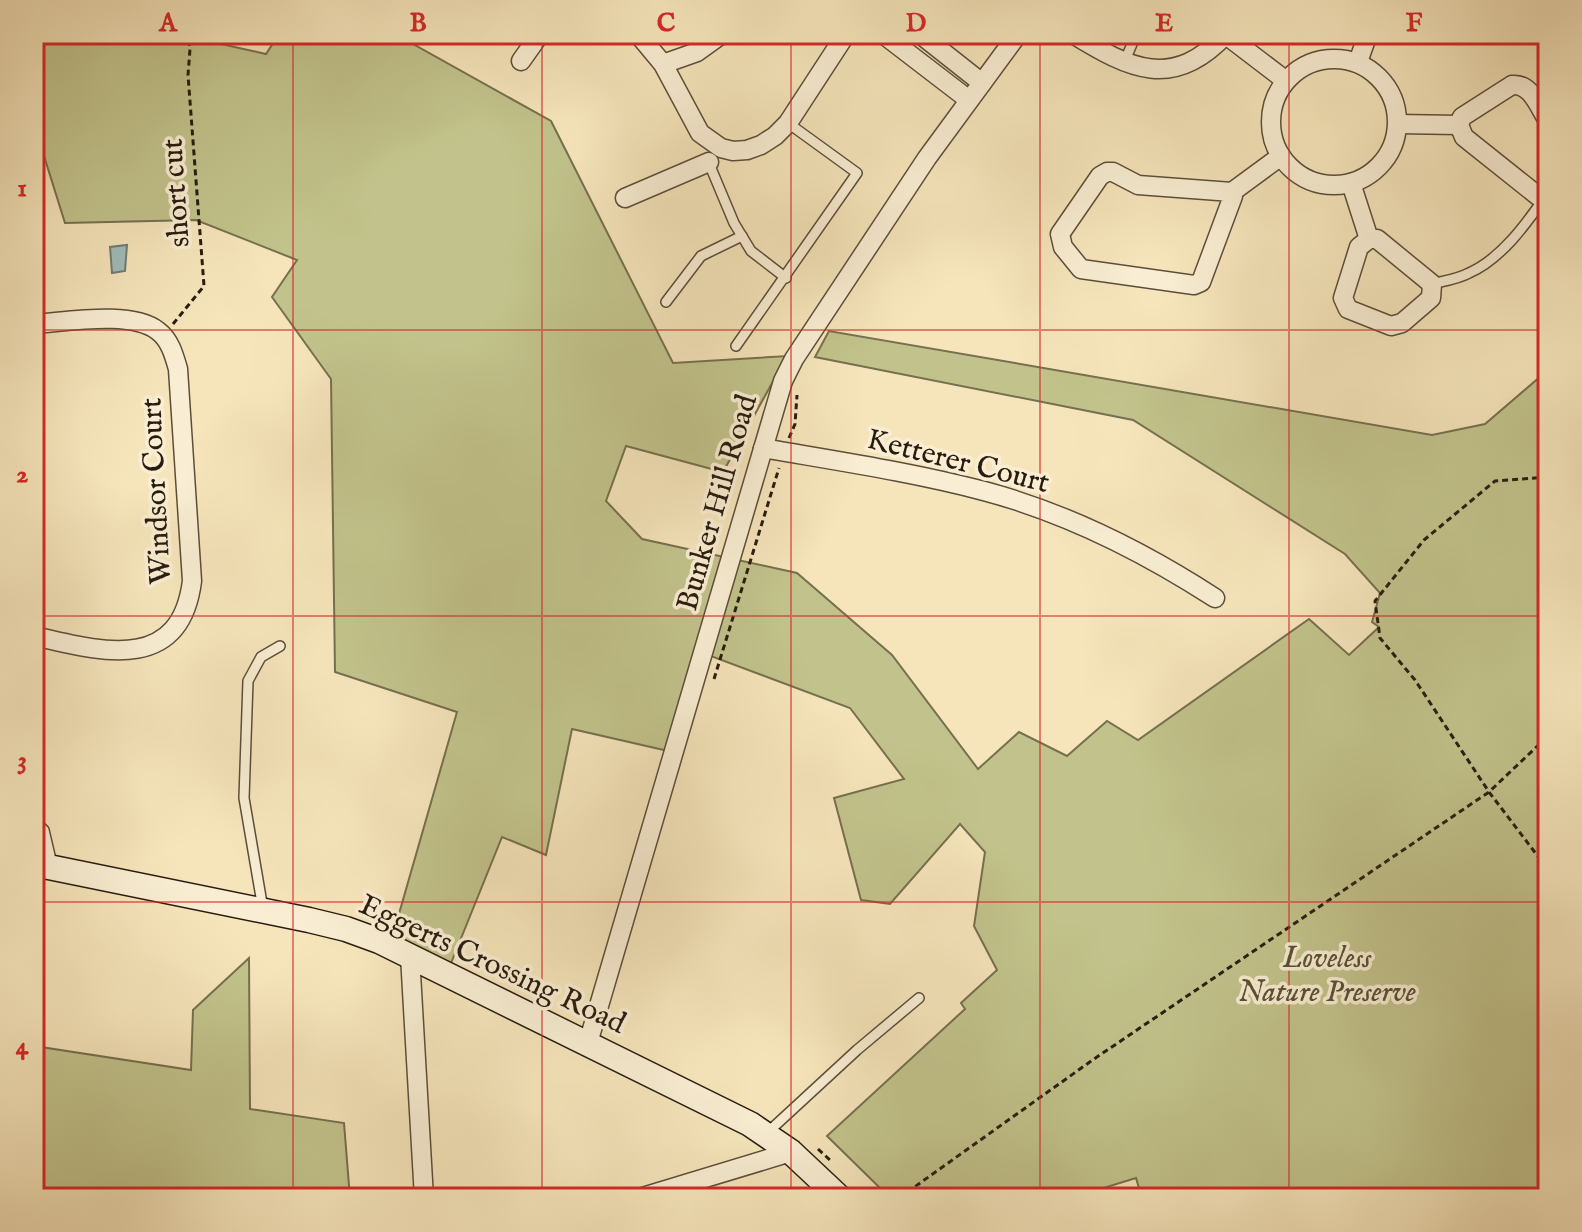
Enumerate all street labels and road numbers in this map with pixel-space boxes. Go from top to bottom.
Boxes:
street label: short cut [154,137,200,249]
street label: Bunker Hill Road [669,390,767,615]
street label: Windsor Court [133,397,181,585]
street label: Ketterer Court [863,421,1053,503]
street label: Eggerts Crossing Road [353,887,632,1044]

